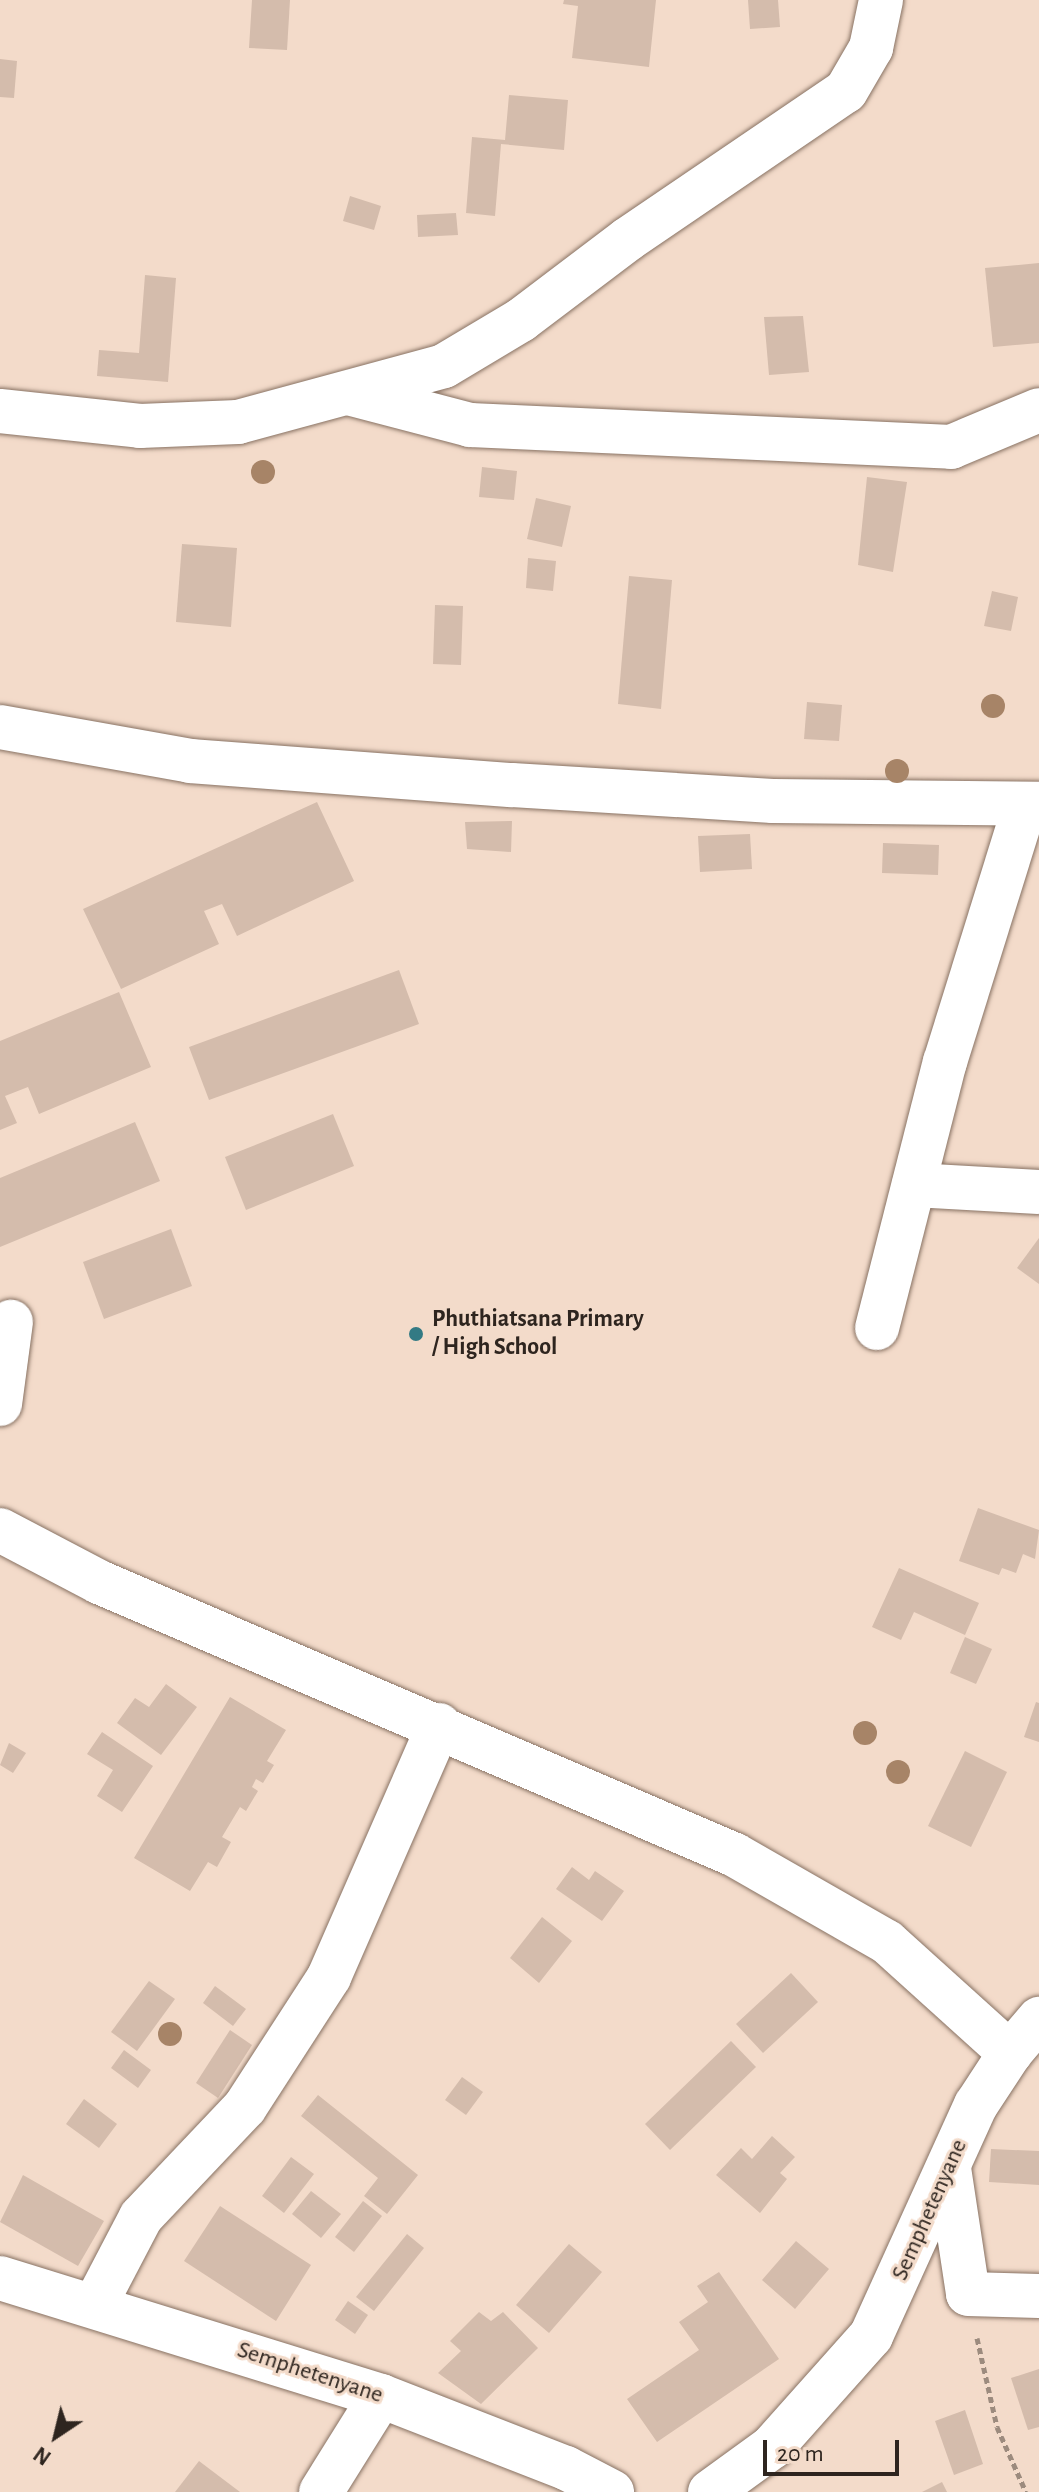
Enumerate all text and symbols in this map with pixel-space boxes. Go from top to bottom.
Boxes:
place label: Phuthiatsana Primary / High School [432,1306,644,1362]
marker: Phuthiatsana Primary / High School [407,1325,425,1343]
street label: Semphetenyane [886,2135,974,2285]
street label: Semphetenyane [234,2336,386,2410]
north arrow [16,2396,96,2476]
scale bar [767,2424,903,2474]
text: N [30,2442,55,2469]
text: 20 m [777,2442,824,2466]

